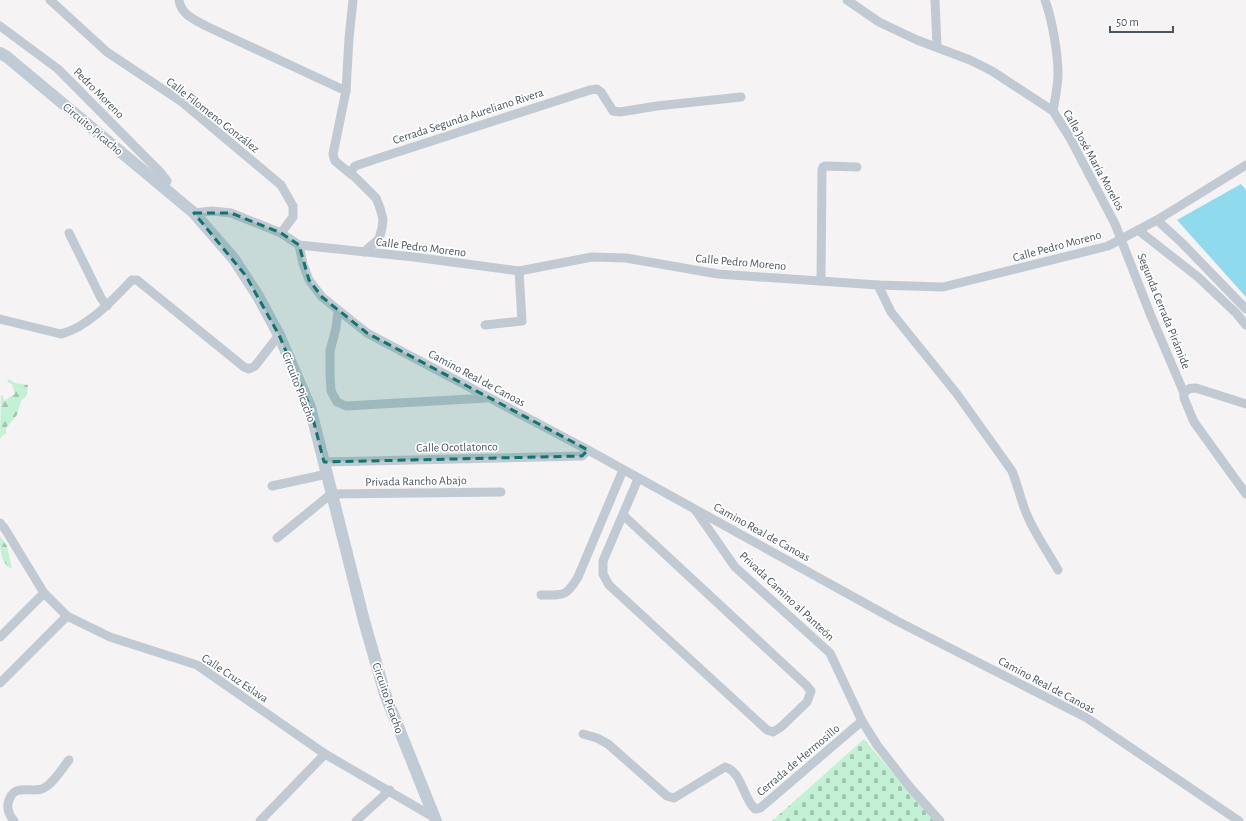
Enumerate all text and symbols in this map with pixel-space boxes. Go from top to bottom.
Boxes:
scale bar [1110,8,1173,34]
text: 50 m [1116,16,1139,28]
street label: Pedro Moreno [72,66,127,121]
street label: Calle Filomeno González [164,75,262,155]
street label: Cerrada Segunda Aureliano Rivera [391,86,545,146]
street label: Circuito Picacho [61,101,125,157]
street label: Calle José María Morelos [1061,108,1127,212]
street label: Calle Pedro Moreno [1012,228,1103,264]
street label: Calle Pedro Moreno [375,236,467,259]
street label: Segunda Cerrada Pirámide [1135,251,1193,371]
street label: Calle Pedro Moreno [695,252,787,272]
street label: Camino Real de Canoas [427,347,527,409]
street label: Circuito Picacho [280,350,318,424]
street label: Calle Ocotlatonco [416,440,498,454]
street label: Privada Rancho Abajo [365,474,467,489]
street label: Camino Real de Canoas [712,501,812,563]
street label: Privada Camino al Panteón [737,549,837,643]
street label: Calle Cruz Eslava [200,651,271,705]
street label: Camino Real de Canoas [997,654,1097,716]
street label: Circuito Picacho [370,661,406,735]
street label: Cerrada de Hermosillo [754,722,842,798]

